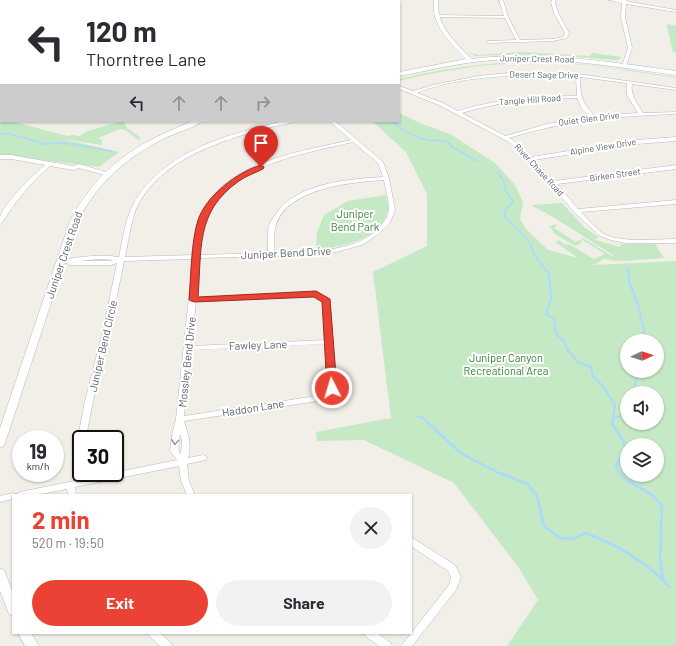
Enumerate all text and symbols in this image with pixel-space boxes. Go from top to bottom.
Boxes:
text: 120 m [86,14,157,48]
icon: left [20,16,72,68]
text: Thorntree Lane [86,48,206,70]
street label: Juniper Crest Road [500,52,575,65]
street label: Desert Sage Drive [509,68,579,81]
icon: left [126,92,148,114]
icon: ahead [168,92,190,114]
icon: ahead [210,92,232,114]
icon: right [252,92,274,114]
street label: Tangle Hill Road [499,92,561,107]
street label: Quiet Glen Drive [558,109,620,128]
pin [244,126,278,167]
icon: arrive [250,132,272,154]
street label: Alpine View Drive [569,136,637,157]
street label: River Chase Road [512,141,566,198]
street label: Birken Street [589,165,641,184]
park label: Juniper Bend Park [331,207,380,233]
street label: Juniper Crest Road [43,210,85,300]
street label: Juniper Bend Drive [241,244,332,261]
street label: Juniper Bend Circle [86,299,119,393]
street label: Mossley Bend Drive [175,316,198,408]
north arrow [620,334,664,378]
map controls [620,334,664,482]
street label: Fawley Lane [229,337,288,352]
park label: Juniper Canyon Recreational Area [464,351,548,377]
position arrow [311,367,353,409]
button: sound [620,386,664,430]
street label: Haddon Lane [221,396,285,419]
speed limit sign: 30 [72,430,124,482]
button: layers [620,438,664,482]
text: 19 [29,439,47,463]
one-way arrow [171,439,180,445]
text: km/h [27,460,49,472]
text: 2 min [32,505,90,534]
button: close [350,507,392,549]
text: 520 m · 19:50 [32,535,104,551]
button: Exit [32,580,208,626]
button: Share [216,580,392,626]

